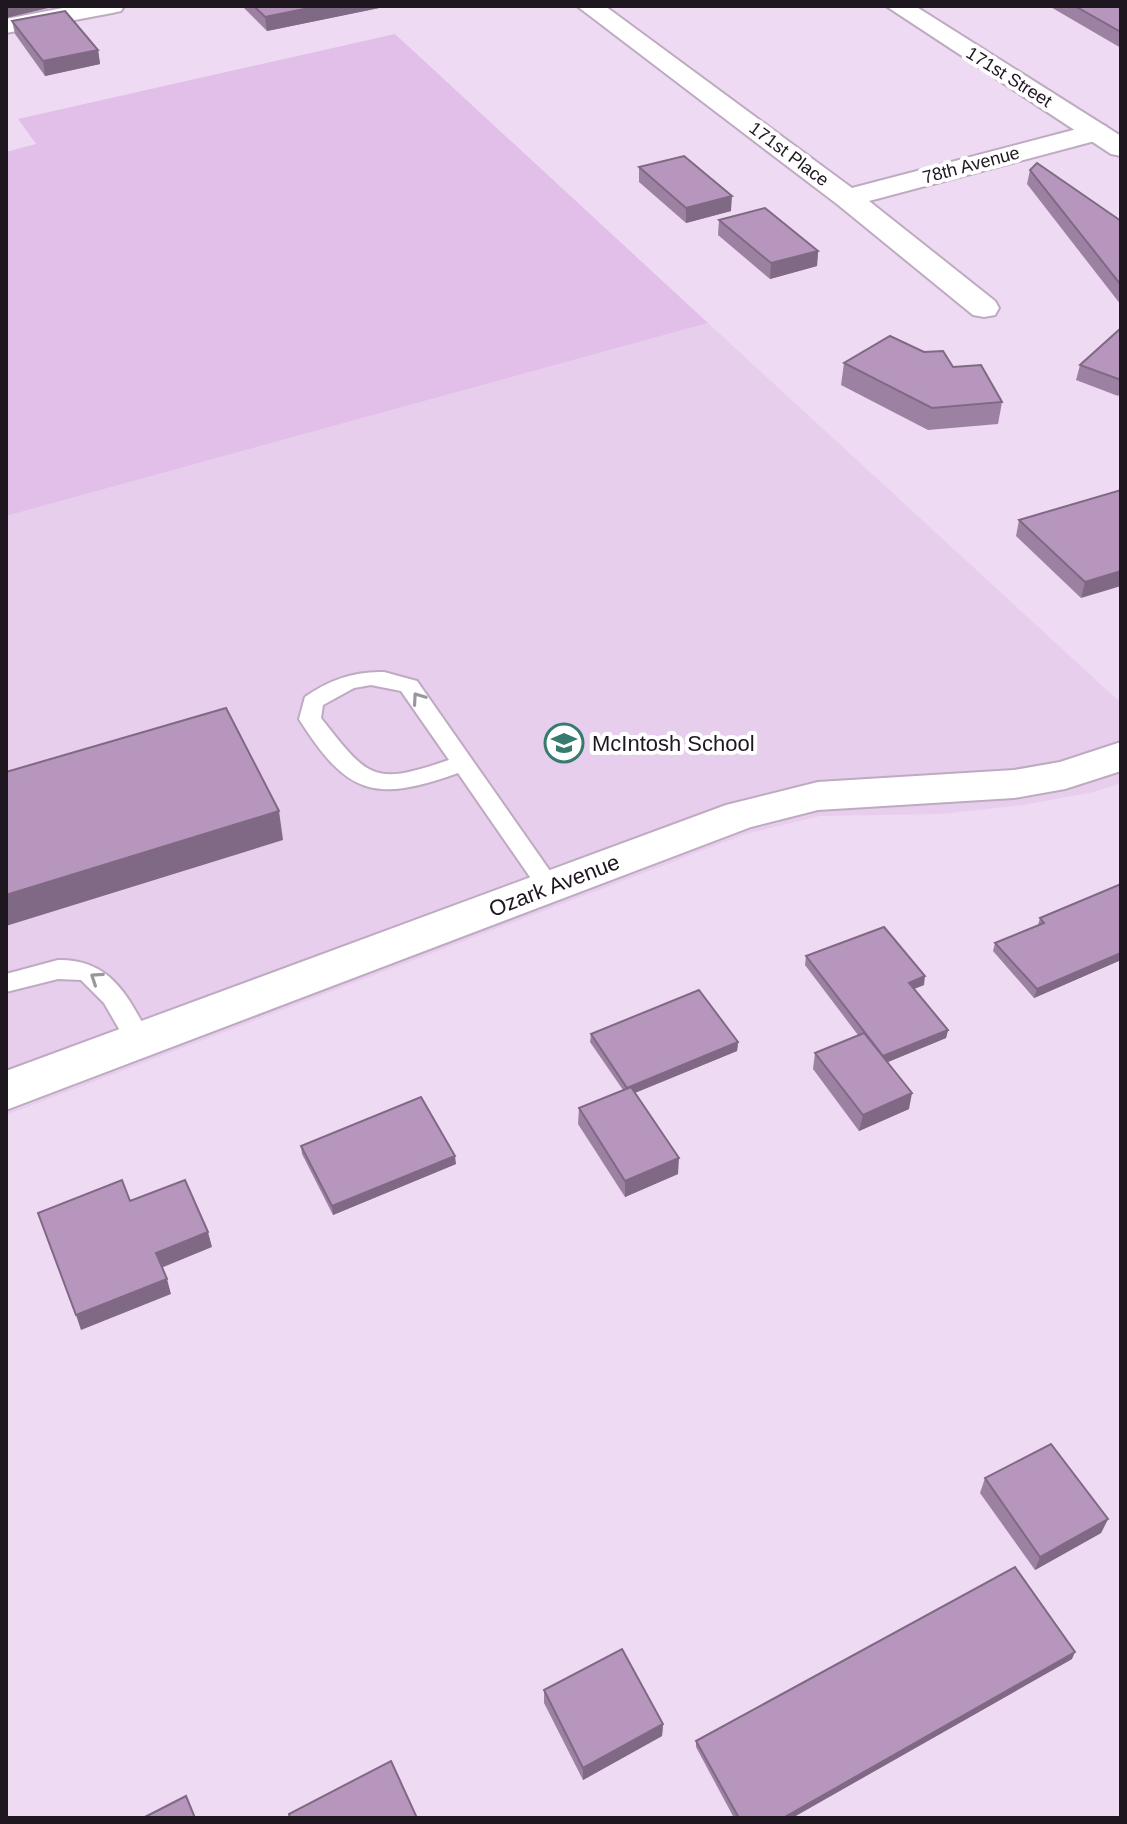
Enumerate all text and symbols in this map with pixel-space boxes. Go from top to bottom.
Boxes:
street label: 171st Street [963,43,1055,111]
street label: 171st Place [745,118,833,190]
street label: 78th Avenue [920,142,1022,188]
one-way arrow [413,693,428,707]
school or university icon: McIntosh School [543,722,585,764]
place label: McIntosh School [592,731,755,756]
street label: Ozark Avenue [485,849,623,922]
one-way arrow [90,973,104,988]

